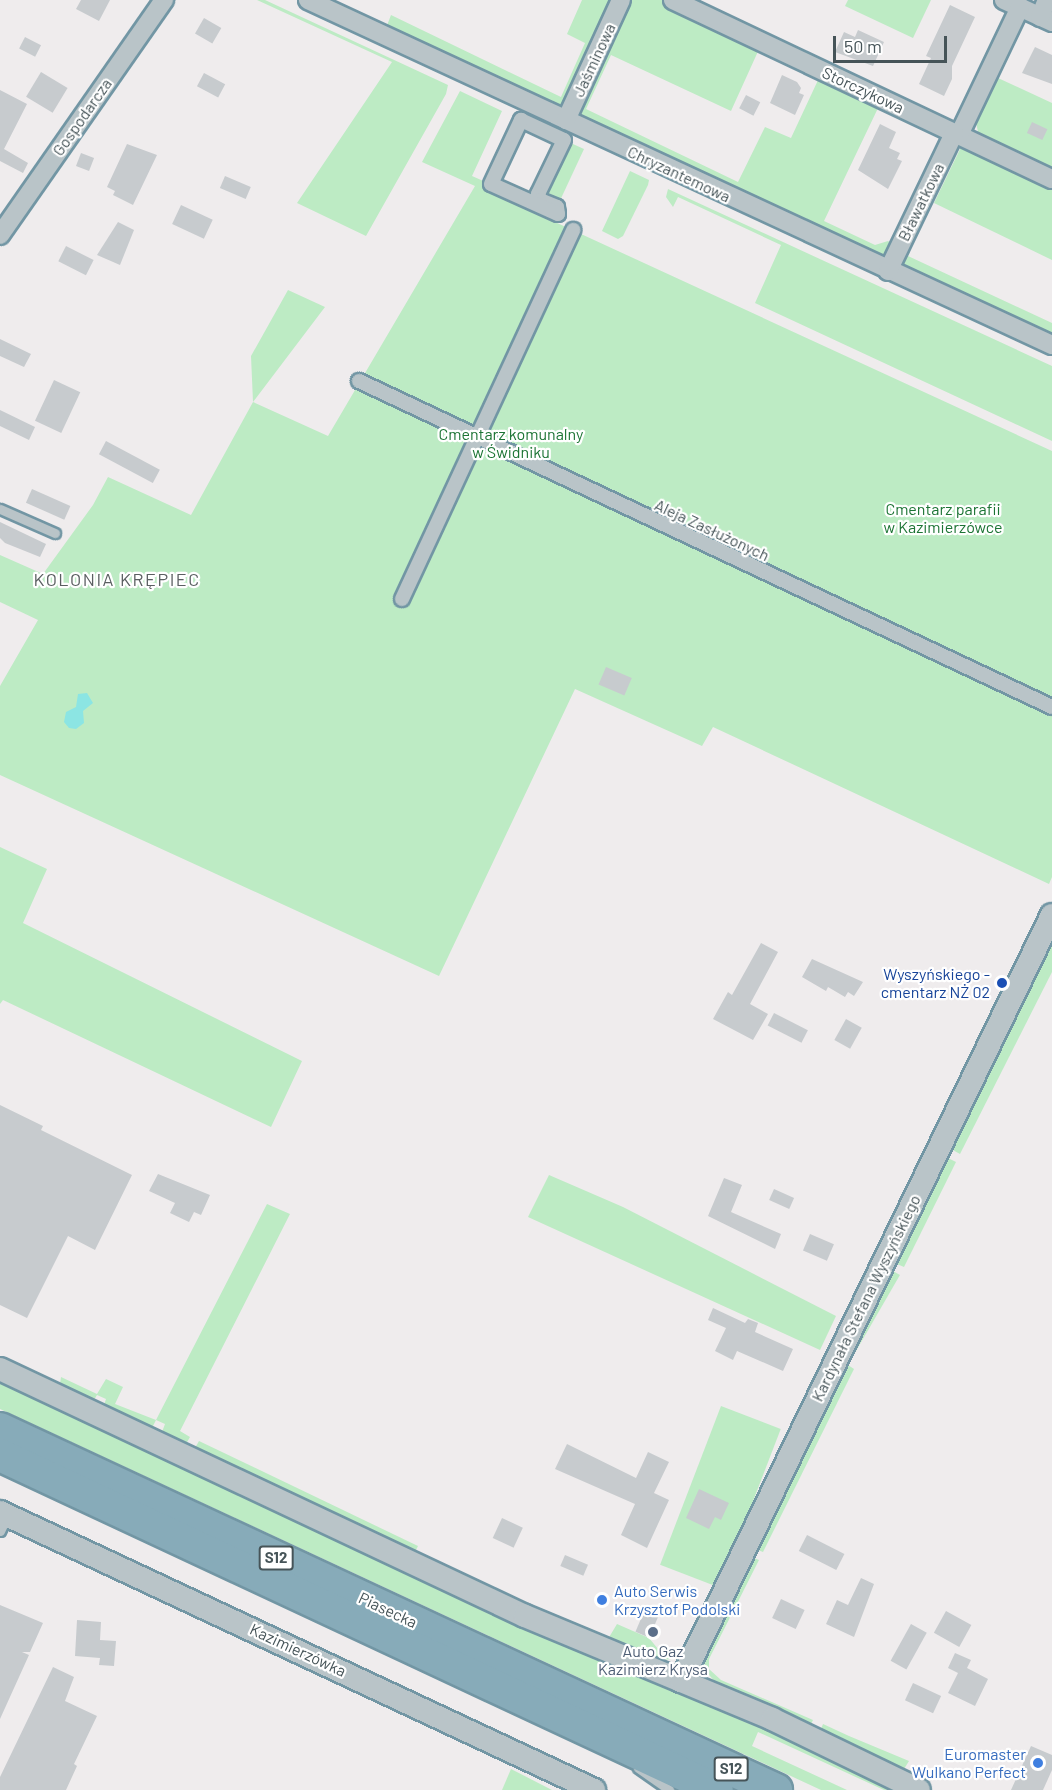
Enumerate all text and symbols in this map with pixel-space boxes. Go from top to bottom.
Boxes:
street label: Jaśminowa [569,20,619,100]
scale bar [836,24,950,62]
text: 50 m [844,35,882,57]
street label: Storczykowa [819,63,907,117]
street label: Gospodarcza [48,75,116,159]
street label: Chryzantemowa [625,142,733,206]
street label: Bławatkowa [894,160,948,244]
park label: Cmentarz komunalny w Świdniku [439,424,583,462]
street label: Aleja Zasłużonych [652,495,772,565]
park label: Cmentarz parafii w Kazimierzówce [883,499,1003,537]
district label: KOLONIA KRĘPIEC [33,568,201,590]
place label: Wyszyńskiego - cmentarz NŻ 02 [881,964,990,1002]
marker: Wyszyńskiego - cmentarz NŻ 02 [995,976,1009,990]
street label: Kardynała Stefana Wyszyńskiego [807,1192,925,1404]
road number: S12 [258,1546,294,1570]
place label: Auto Serwis Krzysztof Podolski [614,1581,740,1619]
street label: Piasecka [356,1588,420,1632]
marker: Auto Serwis Krzysztof Podolski [595,1593,609,1607]
street label: Kazimierzówka [247,1619,349,1681]
marker: Auto Gaz Kazimierz Krysa [646,1625,660,1639]
place label: Auto Gaz Kazimierz Krysa [598,1641,708,1679]
place label: Euromaster Wulkano Perfect [912,1744,1026,1782]
marker: Euromaster Wulkano Perfect [1031,1756,1045,1770]
road number: S12 [713,1757,749,1781]

